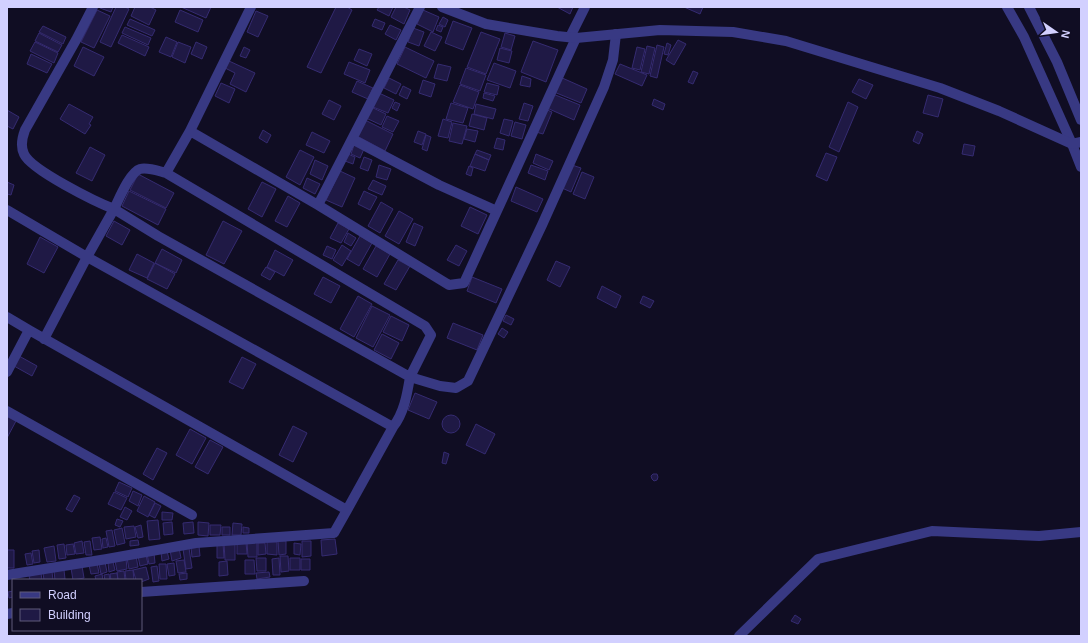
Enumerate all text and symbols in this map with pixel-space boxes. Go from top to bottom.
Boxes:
north arrow [1036,12,1076,52]
text: N [1059,29,1072,40]
legend [12,579,142,631]
text: Road [48,588,77,602]
text: Building [48,608,91,622]

